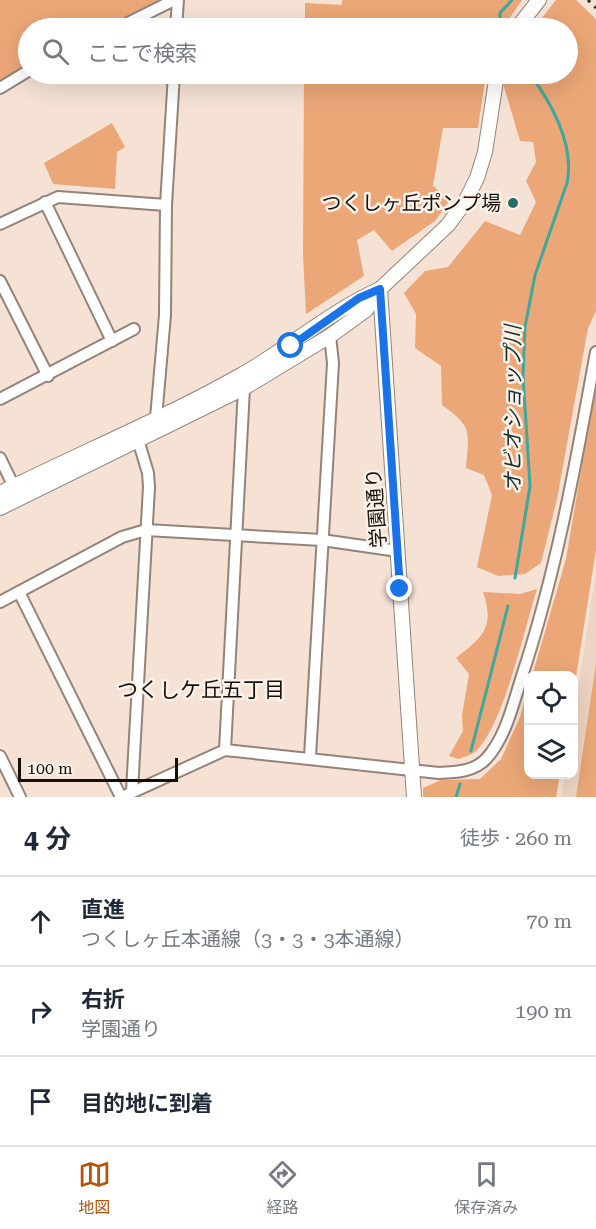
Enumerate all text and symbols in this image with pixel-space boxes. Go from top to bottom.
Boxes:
search box [18,18,578,84]
icon: search [39,35,72,68]
text: ここで検索 [87,41,197,66]
place label: つくしヶ丘ポンプ場 [322,191,501,215]
marker: つくしヶ丘ポンプ場 [506,196,520,210]
water label: オビオショップ川 [501,323,525,493]
route start [277,332,303,358]
street label: 学園通り [361,467,391,549]
route end [386,575,412,601]
map controls [524,671,578,779]
button: locate [524,671,578,725]
district label: つくしケ丘五丁目 [117,678,285,702]
button: layers [524,725,578,779]
scale bar [18,755,178,782]
text: 100 m [27,759,73,778]
text: 4 分 [24,824,71,854]
text: 徒歩 · 260 m [460,826,572,850]
text: 直進 [81,897,125,922]
icon: ahead [24,905,57,938]
text: 70 m [526,909,572,933]
text: つくしヶ丘本通線（3・3・3本通線） [81,927,415,951]
text: 右折 [81,987,125,1012]
icon: right [24,995,57,1028]
text: 190 m [515,999,572,1023]
text: 学園通り [81,1017,161,1041]
icon: arrive [24,1085,57,1118]
text: 目的地に到着 [81,1091,213,1116]
tab: 地図 [78,1158,111,1218]
tab: 経路 [266,1158,299,1218]
tab: 保存済み [454,1158,518,1218]

